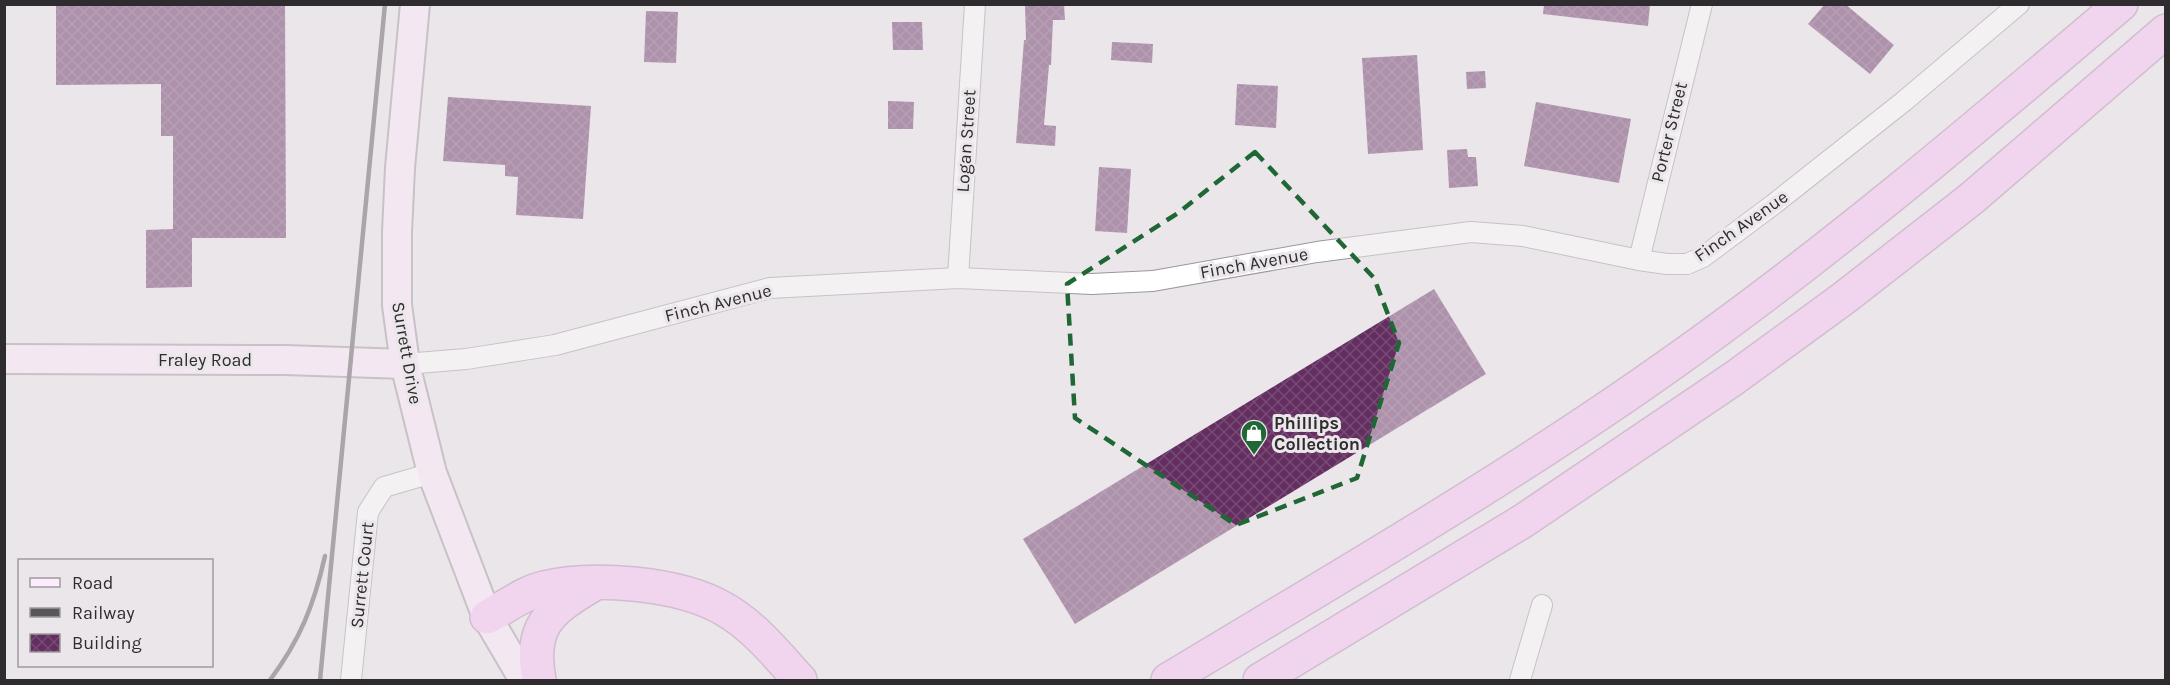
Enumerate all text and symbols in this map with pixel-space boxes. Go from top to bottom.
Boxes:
street label: Porter Street [1646,79,1692,184]
street label: Logan Street [951,89,981,193]
street label: Finch Avenue [1690,186,1792,266]
street label: Finch Avenue [1198,243,1310,283]
street label: Finch Avenue [662,279,774,327]
street label: Surrett Drive [387,300,427,406]
street label: Fraley Road [158,349,252,371]
place label: Phillips Collection [1274,412,1360,455]
shop icon: Phillips Collection [1239,418,1269,456]
street label: Surrett Court [345,520,379,629]
legend [18,559,213,667]
text: Road [72,572,113,594]
text: Railway [72,602,135,624]
text: Building [72,632,142,654]

